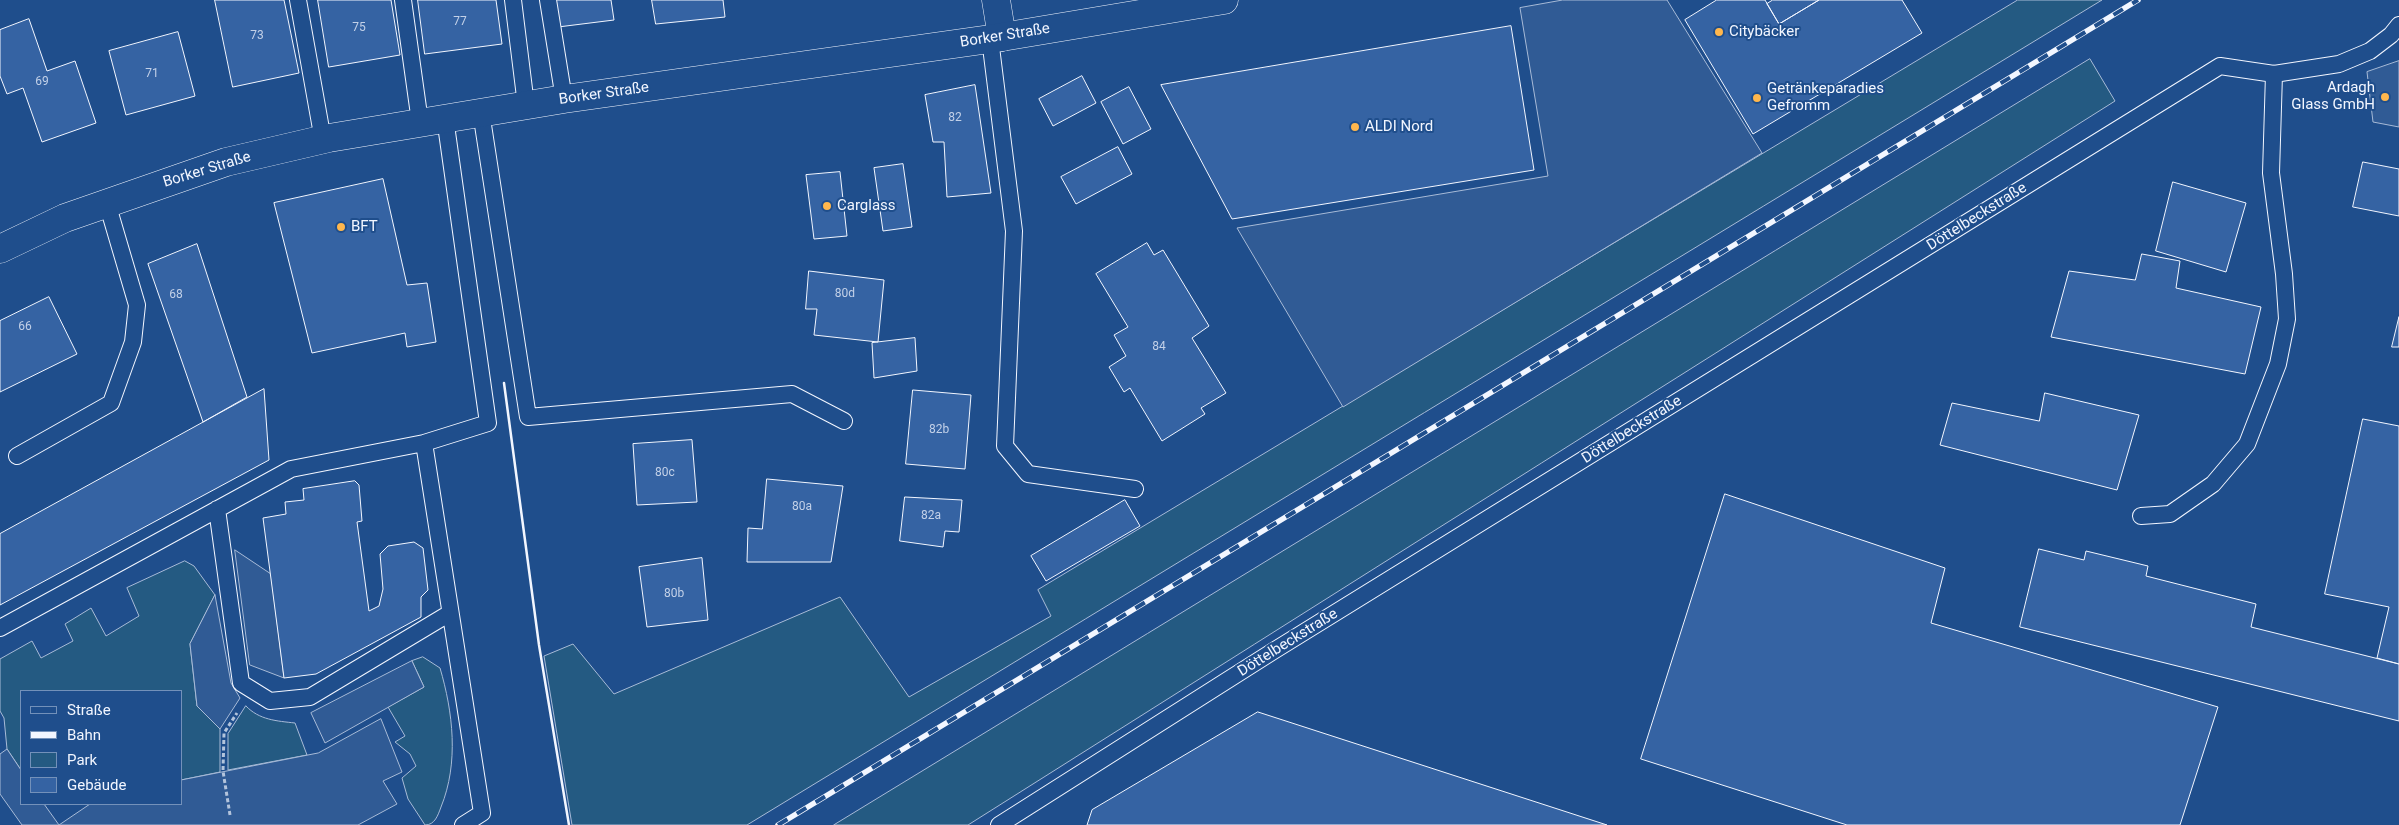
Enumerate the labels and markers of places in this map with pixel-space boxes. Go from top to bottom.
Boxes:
place label: Citybäcker [1729,23,1799,41]
marker: Citybäcker [1713,26,1725,38]
place label: Ardagh Glass GmbH [2291,79,2375,114]
place label: Getränkeparadies Gefromm [1767,80,1884,115]
marker: Ardagh Glass GmbH [2379,91,2391,103]
marker: Getränkeparadies Gefromm [1751,92,1763,104]
place label: ALDI Nord [1365,118,1433,136]
marker: ALDI Nord [1349,121,1361,133]
place label: Carglass [837,197,896,215]
marker: Carglass [821,200,833,212]
place label: BFT [351,218,378,236]
marker: BFT [335,221,347,233]

